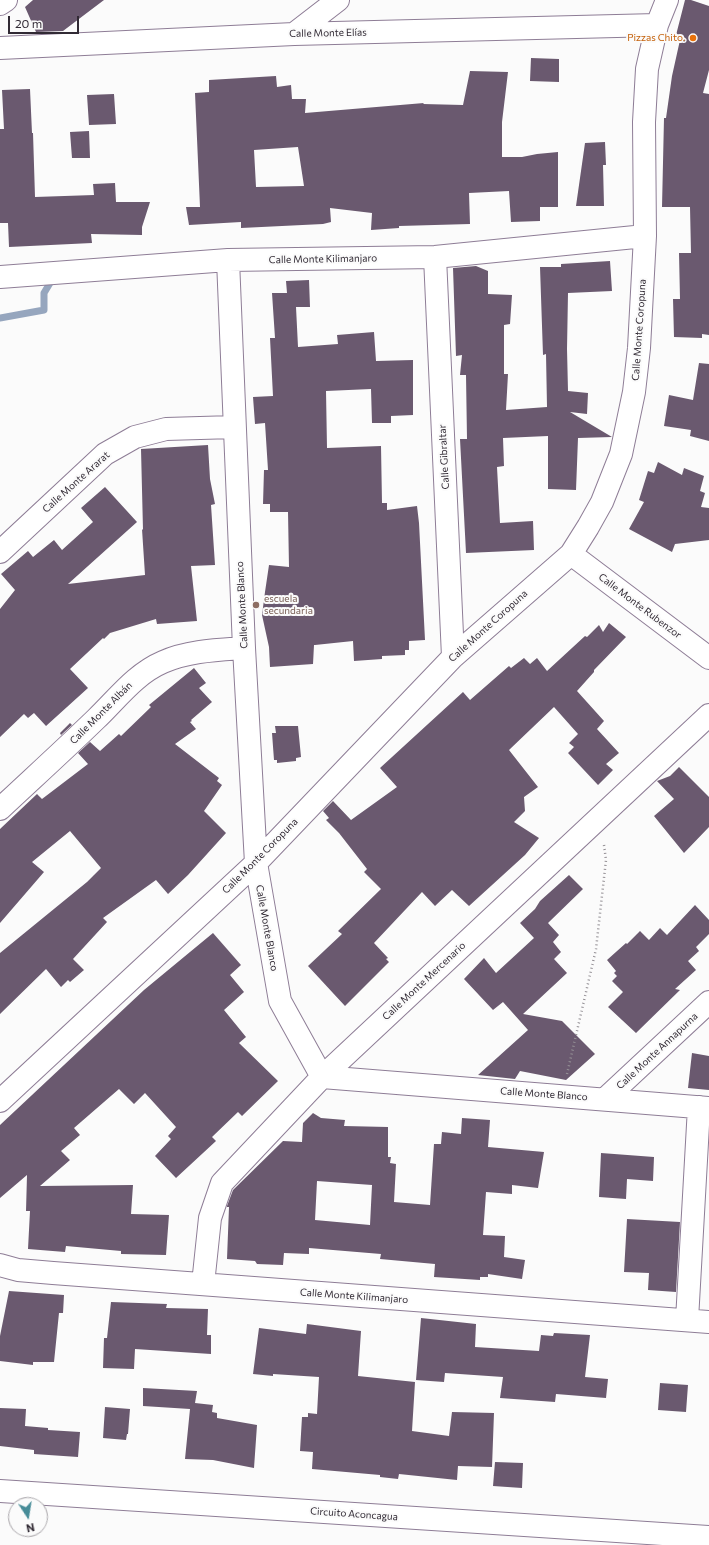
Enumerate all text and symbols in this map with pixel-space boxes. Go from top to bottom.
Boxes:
scale bar [10,8,81,34]
text: 20 m [15,16,42,30]
street label: Calle Monte Elías [289,26,367,40]
place label: Pizzas Chito. [627,32,685,44]
marker: Pizzas Chito. [688,33,698,43]
street label: Calle Monte Kilimanjaro [269,252,377,266]
street label: Calle Monte Coropuna [629,279,649,381]
street label: Calle Gibraltar [436,424,452,490]
street label: Calle Monte Ararat [40,449,112,515]
street label: Calle Monte Blanco [234,561,250,649]
street label: Calle Monte Rubenzor [596,571,684,641]
street label: Calle Monte Coropuna [446,587,530,665]
place label: escuela secundaria [264,593,313,616]
marker: escuela secundaria [251,600,261,610]
street label: Calle Monte Albán [67,679,135,747]
street label: Calle Monte Coropuna [220,816,300,896]
street label: Calle Monte Blanco [253,884,281,972]
street label: Calle Monte Mercenario [380,939,468,1023]
street label: Calle Monte Annapurna [614,1010,700,1092]
street label: Calle Monte Blanco [500,1085,588,1103]
street label: Calle Monte Kilimanjaro [299,1286,409,1306]
north arrow [8,1497,48,1537]
street label: Circuito Aconcagua [310,1505,398,1523]
text: N [25,1521,36,1535]

